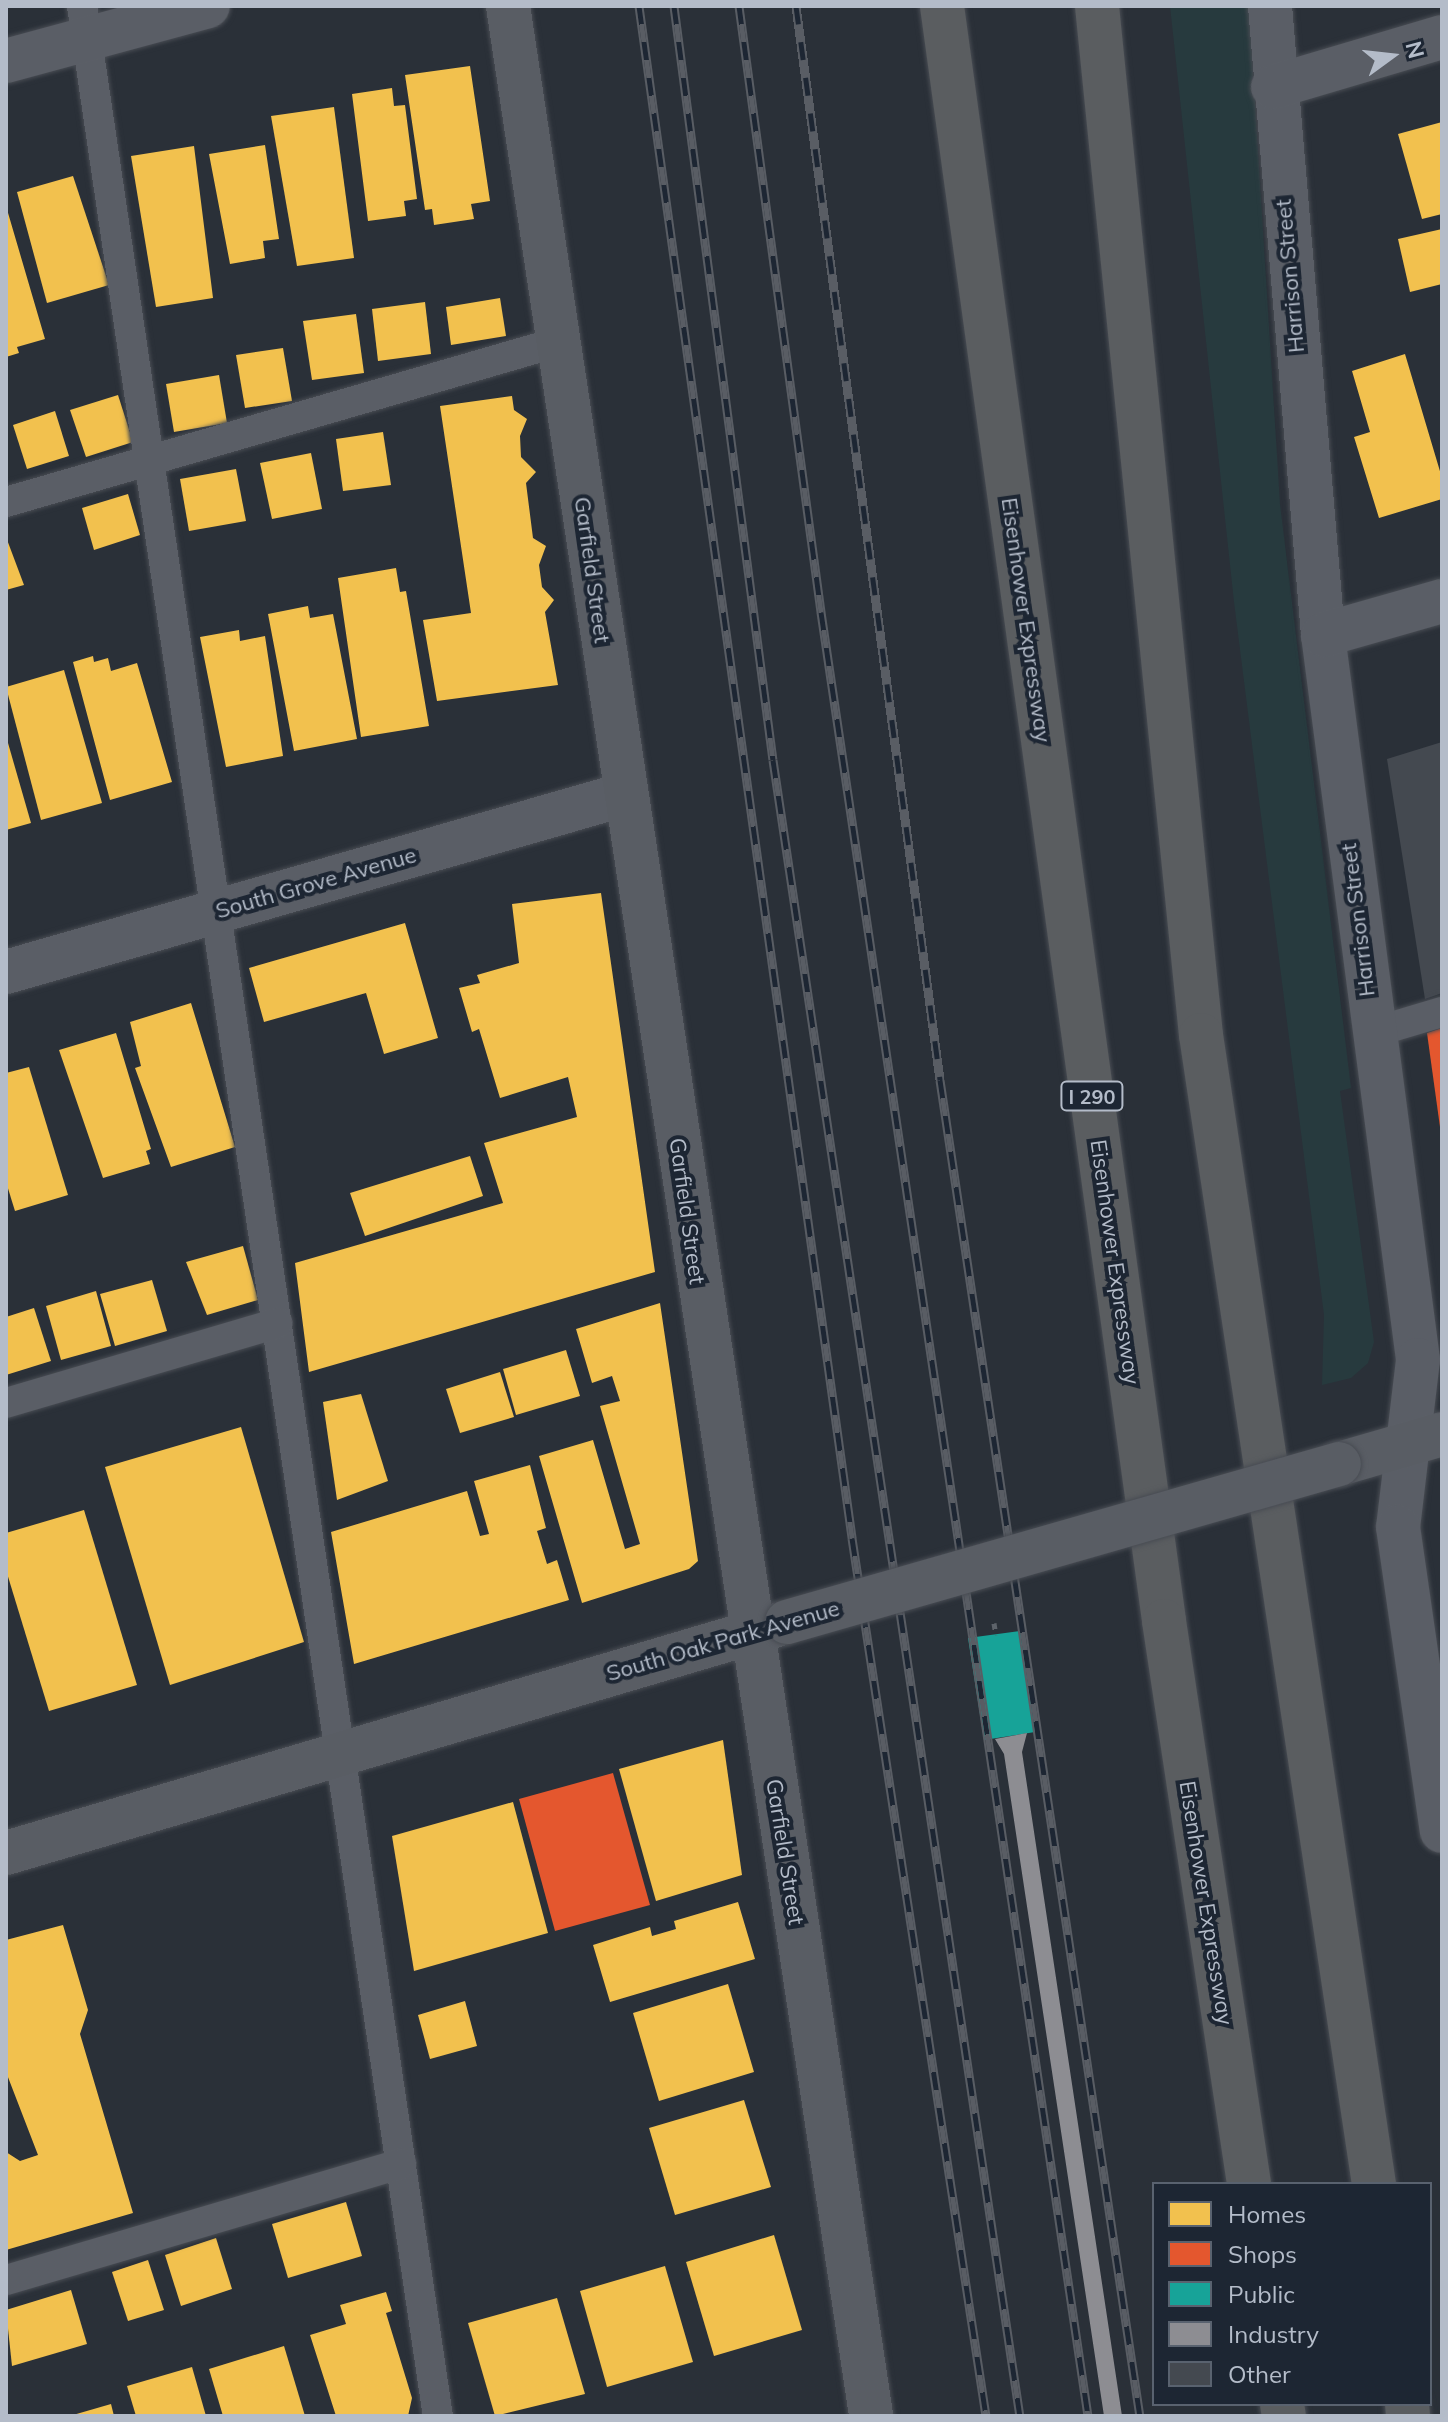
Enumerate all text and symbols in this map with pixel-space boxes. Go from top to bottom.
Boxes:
north arrow [1352,16,1432,96]
text: N [1400,38,1431,61]
street label: Harrison Street [1270,198,1310,354]
street label: Garfield Street [569,495,615,645]
street label: Eisenhower Expressway [996,496,1056,744]
street label: South Grove Avenue [213,842,419,924]
street label: Harrison Street [1336,842,1380,998]
road number: I 290 [1060,1080,1124,1112]
street label: Garfield Street [664,1136,710,1286]
street label: Eisenhower Expressway [1085,1138,1145,1386]
street label: South Oak Park Avenue [603,1595,843,1687]
street label: Garfield Street [760,1777,810,1927]
street label: Eisenhower Expressway [1174,1779,1238,2027]
legend [1152,2182,1432,2406]
text: Homes [1228,2199,1306,2229]
text: Shops [1228,2239,1297,2269]
text: Public [1228,2279,1295,2309]
text: Industry [1228,2319,1319,2349]
text: Other [1228,2359,1291,2389]

